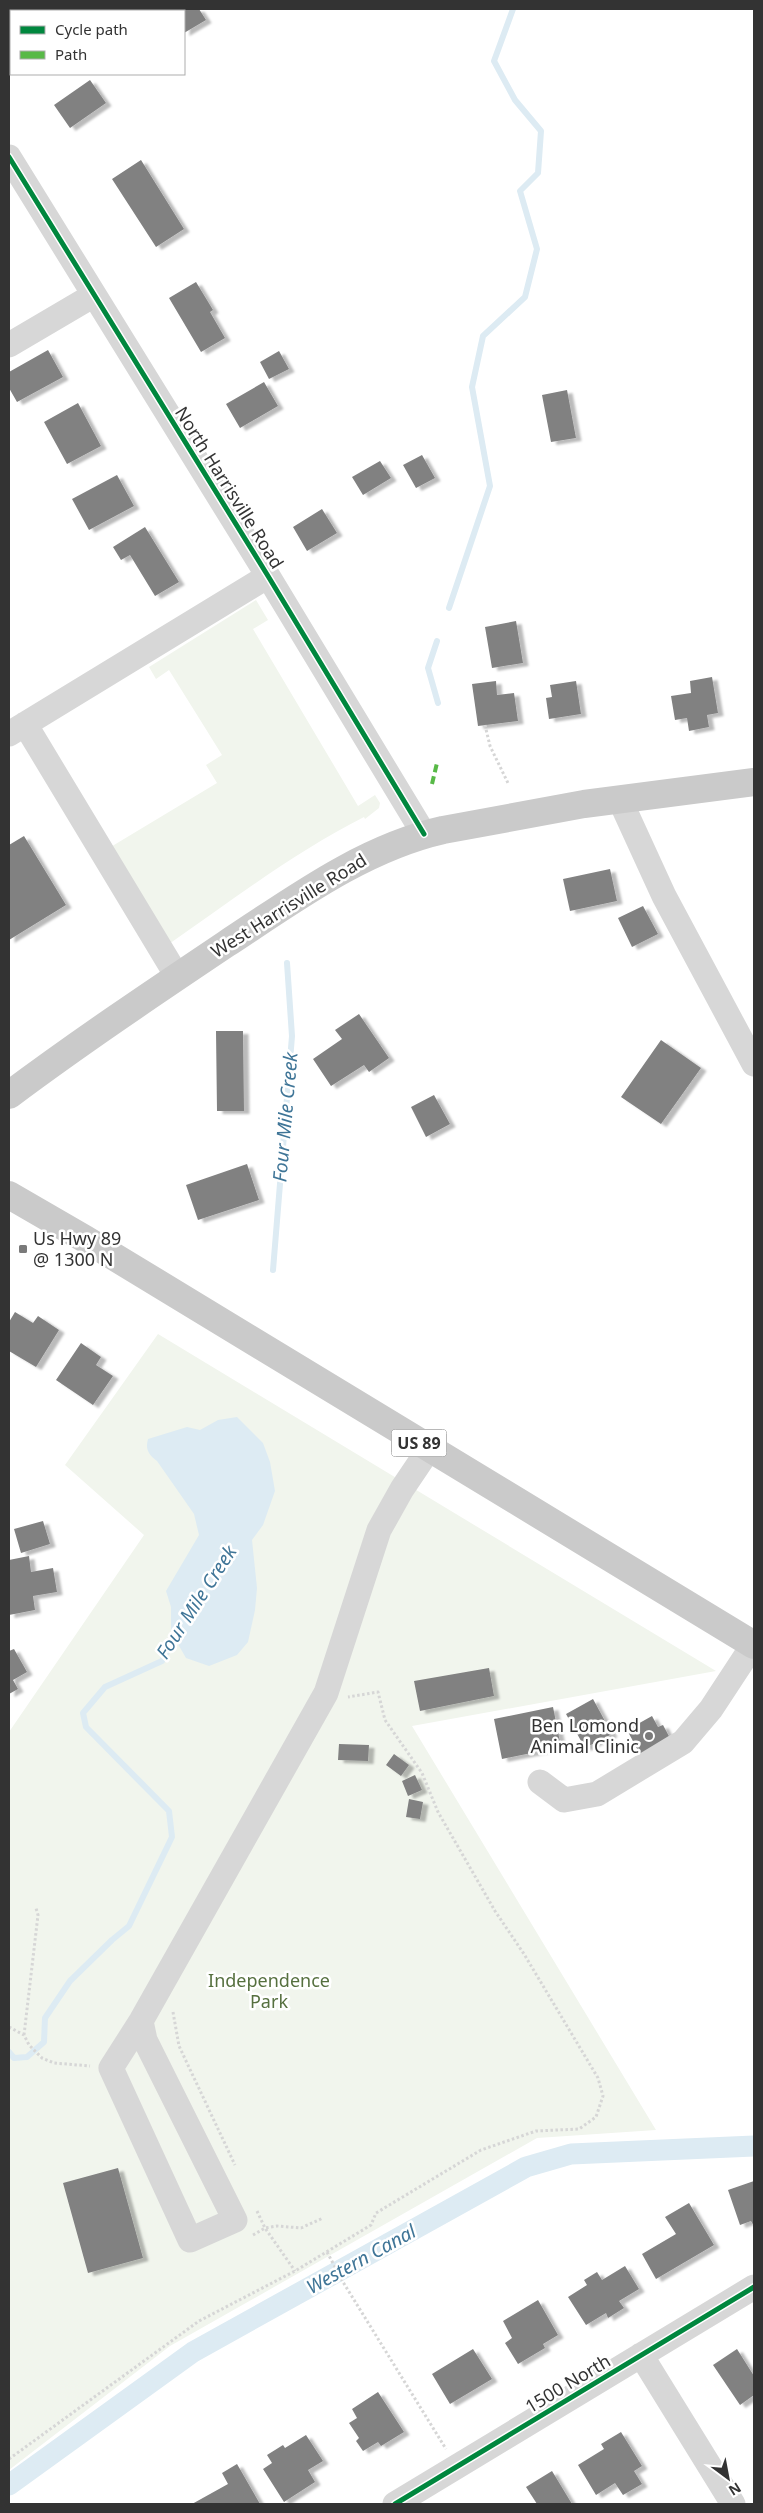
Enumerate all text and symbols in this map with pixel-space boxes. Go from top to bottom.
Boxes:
legend [10,10,185,75]
text: Cycle path [55,19,128,39]
text: Path [55,44,87,64]
street label: North Harrisville Road [170,402,290,573]
street label: West Harrisville Road [206,848,371,963]
water label: Four Mile Creek [266,1050,304,1183]
place label: Us Hwy 89 @ 1300 N [33,1226,121,1271]
marker: Us Hwy 89 @ 1300 N [17,1243,29,1255]
road number: US 89 [392,1430,446,1456]
water label: Four Mile Creek [150,1540,243,1664]
place label: Ben Lomond Animal Clinic [530,1713,639,1758]
marker: Ben Lomond Animal Clinic [643,1730,655,1742]
park label: Independence Park [208,1968,330,2013]
water label: Western Canal [302,2218,421,2300]
street label: 1500 North [520,2348,615,2418]
north arrow [703,2453,753,2503]
text: N [725,2478,745,2501]

